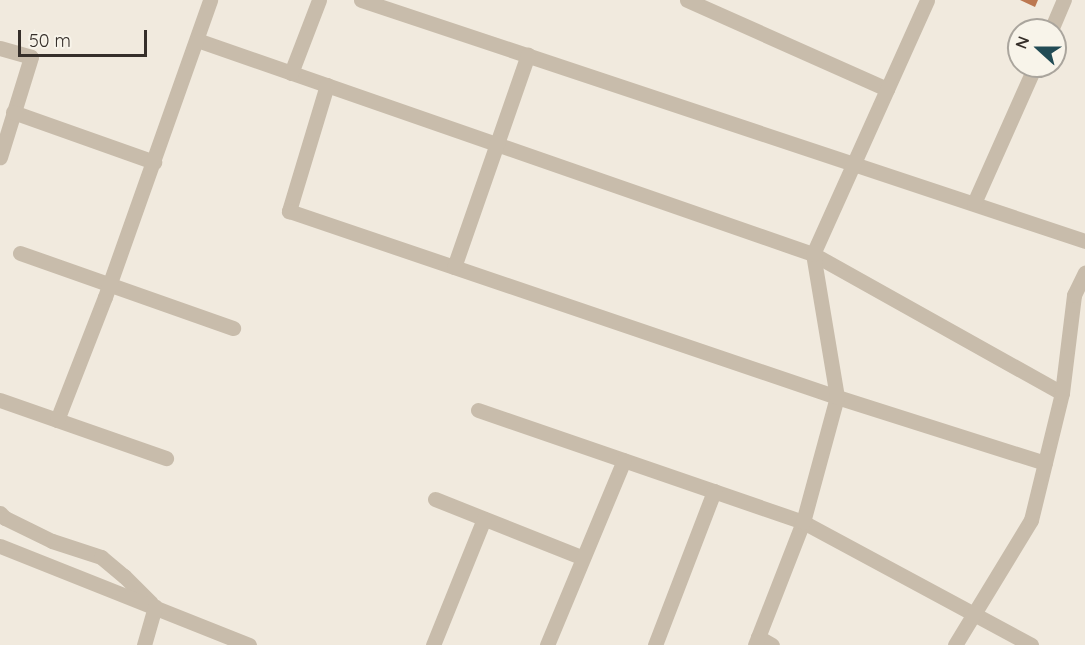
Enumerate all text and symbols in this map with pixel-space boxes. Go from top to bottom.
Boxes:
scale bar [21,18,150,56]
north arrow [1007,18,1067,78]
text: 50 m [29,29,71,52]
text: N [1011,33,1034,51]

